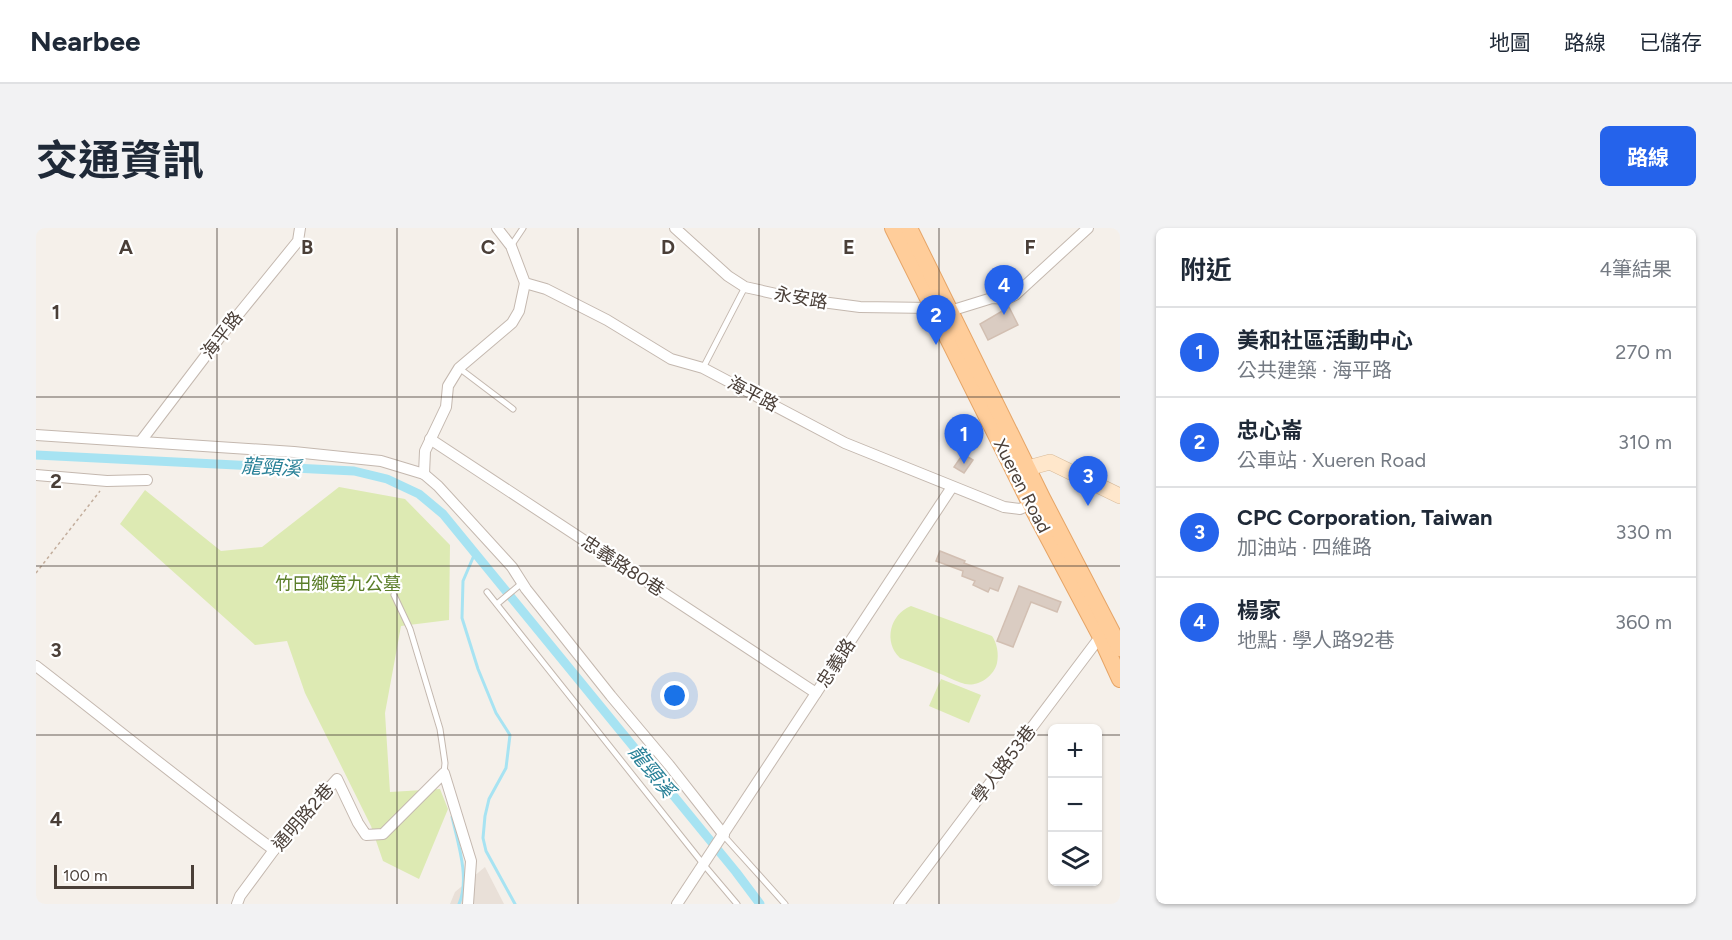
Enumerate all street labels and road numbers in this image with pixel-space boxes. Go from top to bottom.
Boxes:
street label: 永安路 [773,282,829,314]
street label: 海平路 [197,307,247,363]
street label: 海平路 [724,372,782,416]
street label: Xueren Road [989,435,1055,537]
street label: 忠義路80巷 [577,531,669,601]
street label: 忠義路 [812,634,860,692]
street label: 學人路53巷 [967,721,1041,807]
street label: 通明路2巷 [268,779,338,855]

